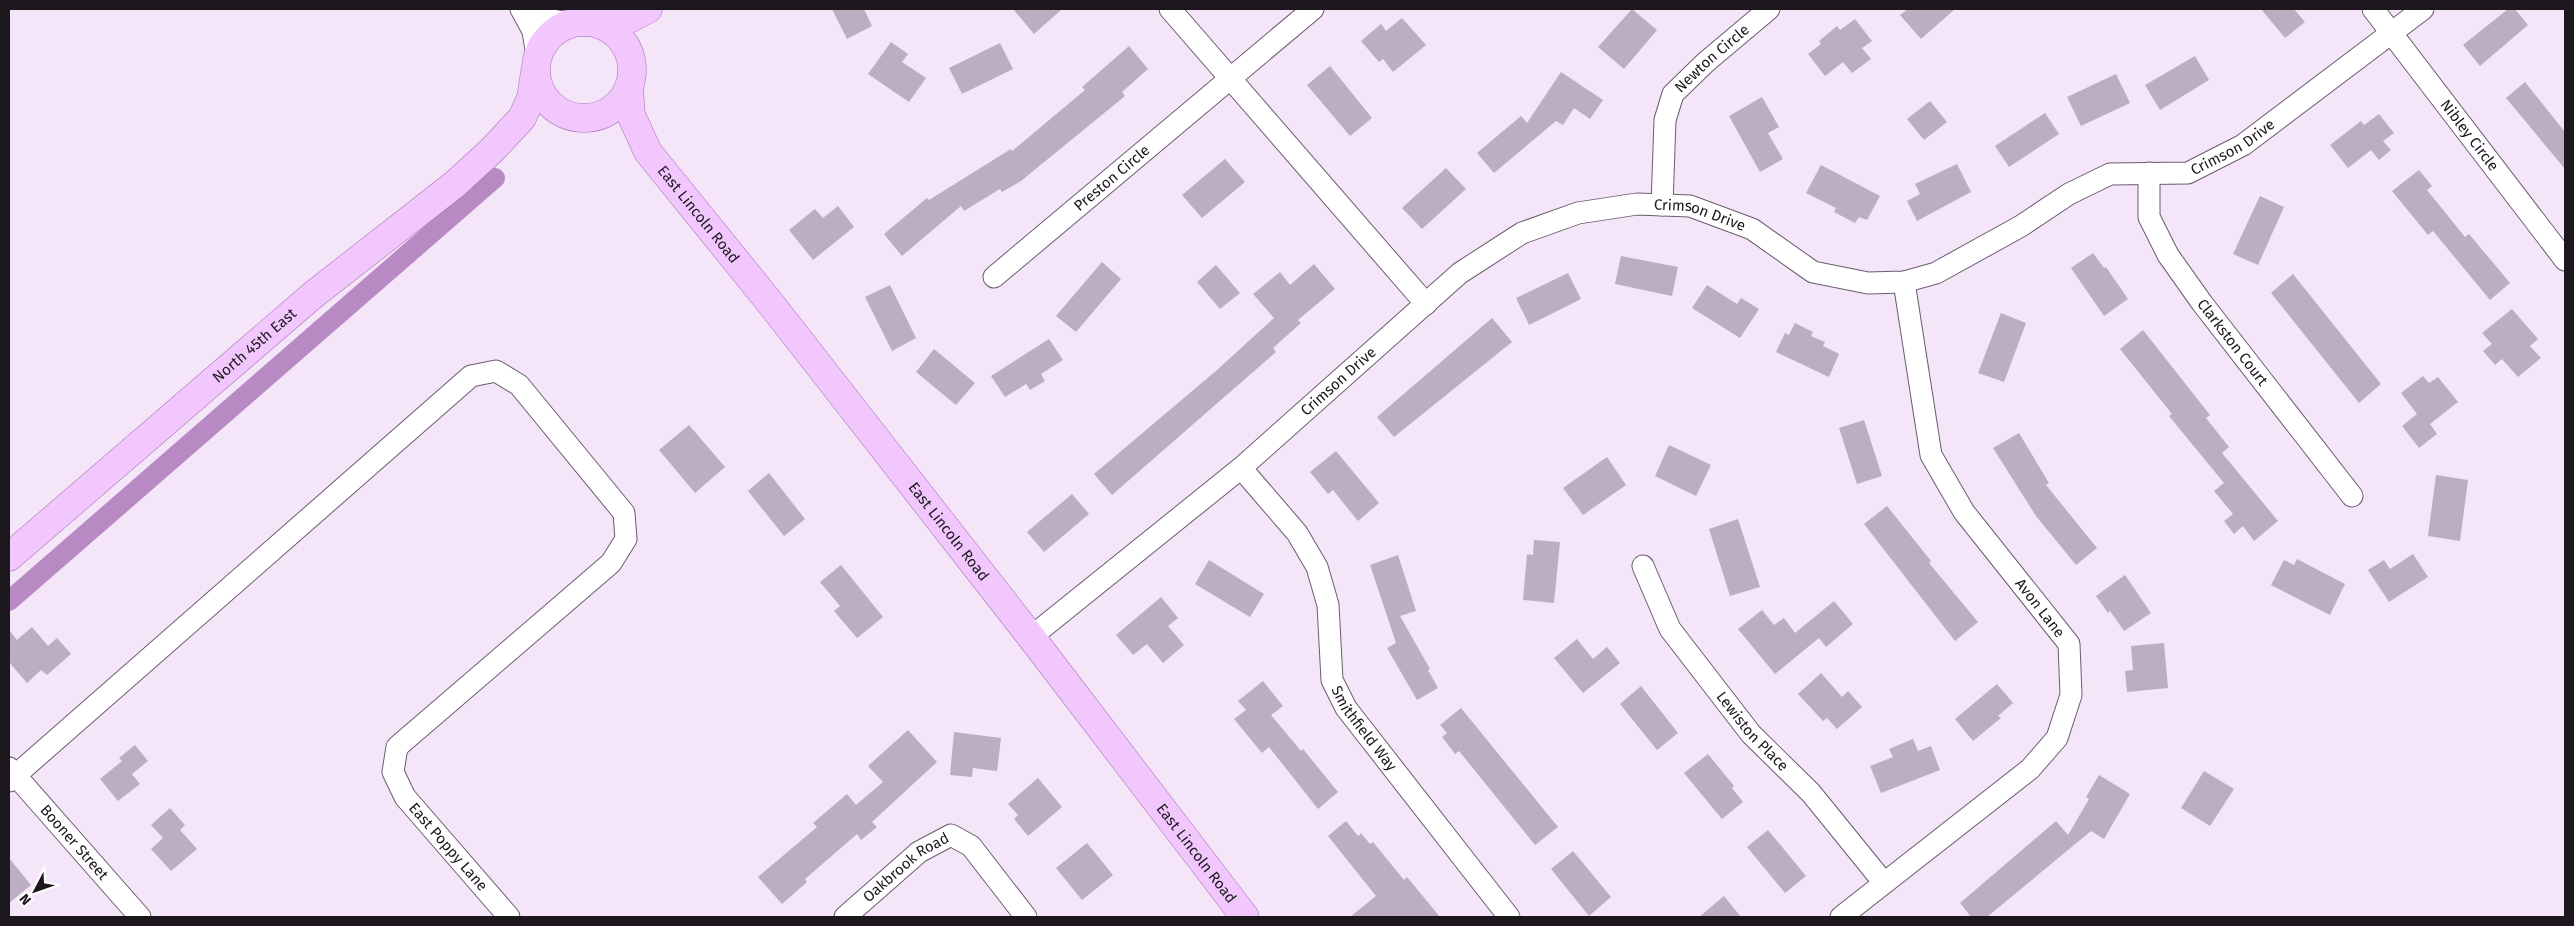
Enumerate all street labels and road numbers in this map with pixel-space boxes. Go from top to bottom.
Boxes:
street label: Newton Circle [1671,21,1753,96]
street label: Nibley Circle [2437,96,2503,174]
street label: Crimson Drive [2188,115,2278,179]
street label: Preston Circle [1070,141,1153,215]
street label: East Lincoln Road [654,162,743,267]
street label: Crimson Drive [1653,196,1748,235]
street label: Clarkston Court [2193,295,2272,390]
street label: North 45th East [209,304,300,387]
street label: Crimson Drive [1297,343,1380,420]
street label: East Lincoln Road [905,479,993,584]
street label: Avon Lane [2011,575,2069,641]
street label: Smithfield Way [1327,683,1401,775]
street label: Lewiston Place [1713,688,1792,775]
street label: East Poppy Lane [405,799,491,895]
street label: East Lincoln Road [1153,800,1240,907]
street label: Booner Street [37,801,113,884]
street label: Oakbrook Road [859,829,952,906]

